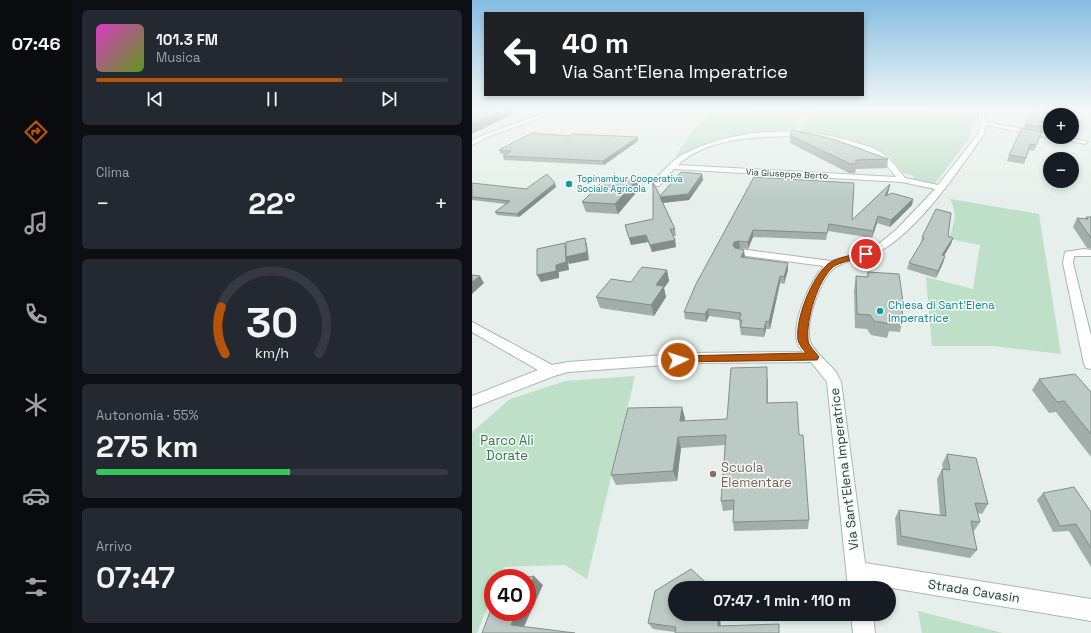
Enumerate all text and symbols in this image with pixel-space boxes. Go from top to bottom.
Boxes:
text: 40 m [562,25,629,61]
icon: left [496,28,548,80]
text: 101.3 FM [156,30,218,49]
text: 07:46 [11,32,61,55]
text: Musica [156,49,201,66]
text: Via Sant'Elena Imperatrice [562,60,788,83]
icon: previous [144,88,166,110]
icon: pause [261,88,283,110]
icon: next [378,88,400,110]
map controls [1043,108,1079,188]
button: + [1043,108,1079,144]
icon: directions [22,118,50,146]
button: − [1043,152,1079,188]
text: Clima [96,164,129,181]
street label: Via Giuseppe Berto [746,166,829,182]
place label: Topinambur Cooperativa Sociale Agricola [577,173,683,195]
marker: Topinambur Cooperativa Sociale Agricola [564,179,574,189]
text: 22° [248,184,296,223]
text: − [96,189,110,217]
text: + [434,189,448,217]
icon: music [22,209,50,237]
pin [849,237,883,271]
icon: arrive [855,243,877,265]
text: 30 [246,296,298,349]
place label: Chiesa di Sant'Elena Imperatrice [888,298,995,325]
icon: phone [22,300,50,328]
marker: Chiesa di Sant'Elena Imperatrice [875,306,885,316]
position arrow [657,339,699,381]
text: km/h [255,344,289,362]
street label: Via Sant'Elena Imperatrice [826,387,862,551]
icon: climate [22,391,50,419]
text: Autonomia · 55% [96,407,199,424]
text: 275 km [96,427,198,466]
park label: Parco Ali Dorate [480,432,534,464]
place label: Scuola Elementare [721,459,792,491]
marker: Scuola Elementare [708,469,718,479]
icon: car [22,482,50,510]
text: Arrivo [96,538,132,555]
text: 07:47 [96,558,175,597]
speed limit sign: 40 [484,569,536,621]
icon: filters [22,573,50,601]
street label: Strada Cavasin [927,575,1021,607]
text: 07:47 · 1 min · 110 m [713,591,851,610]

